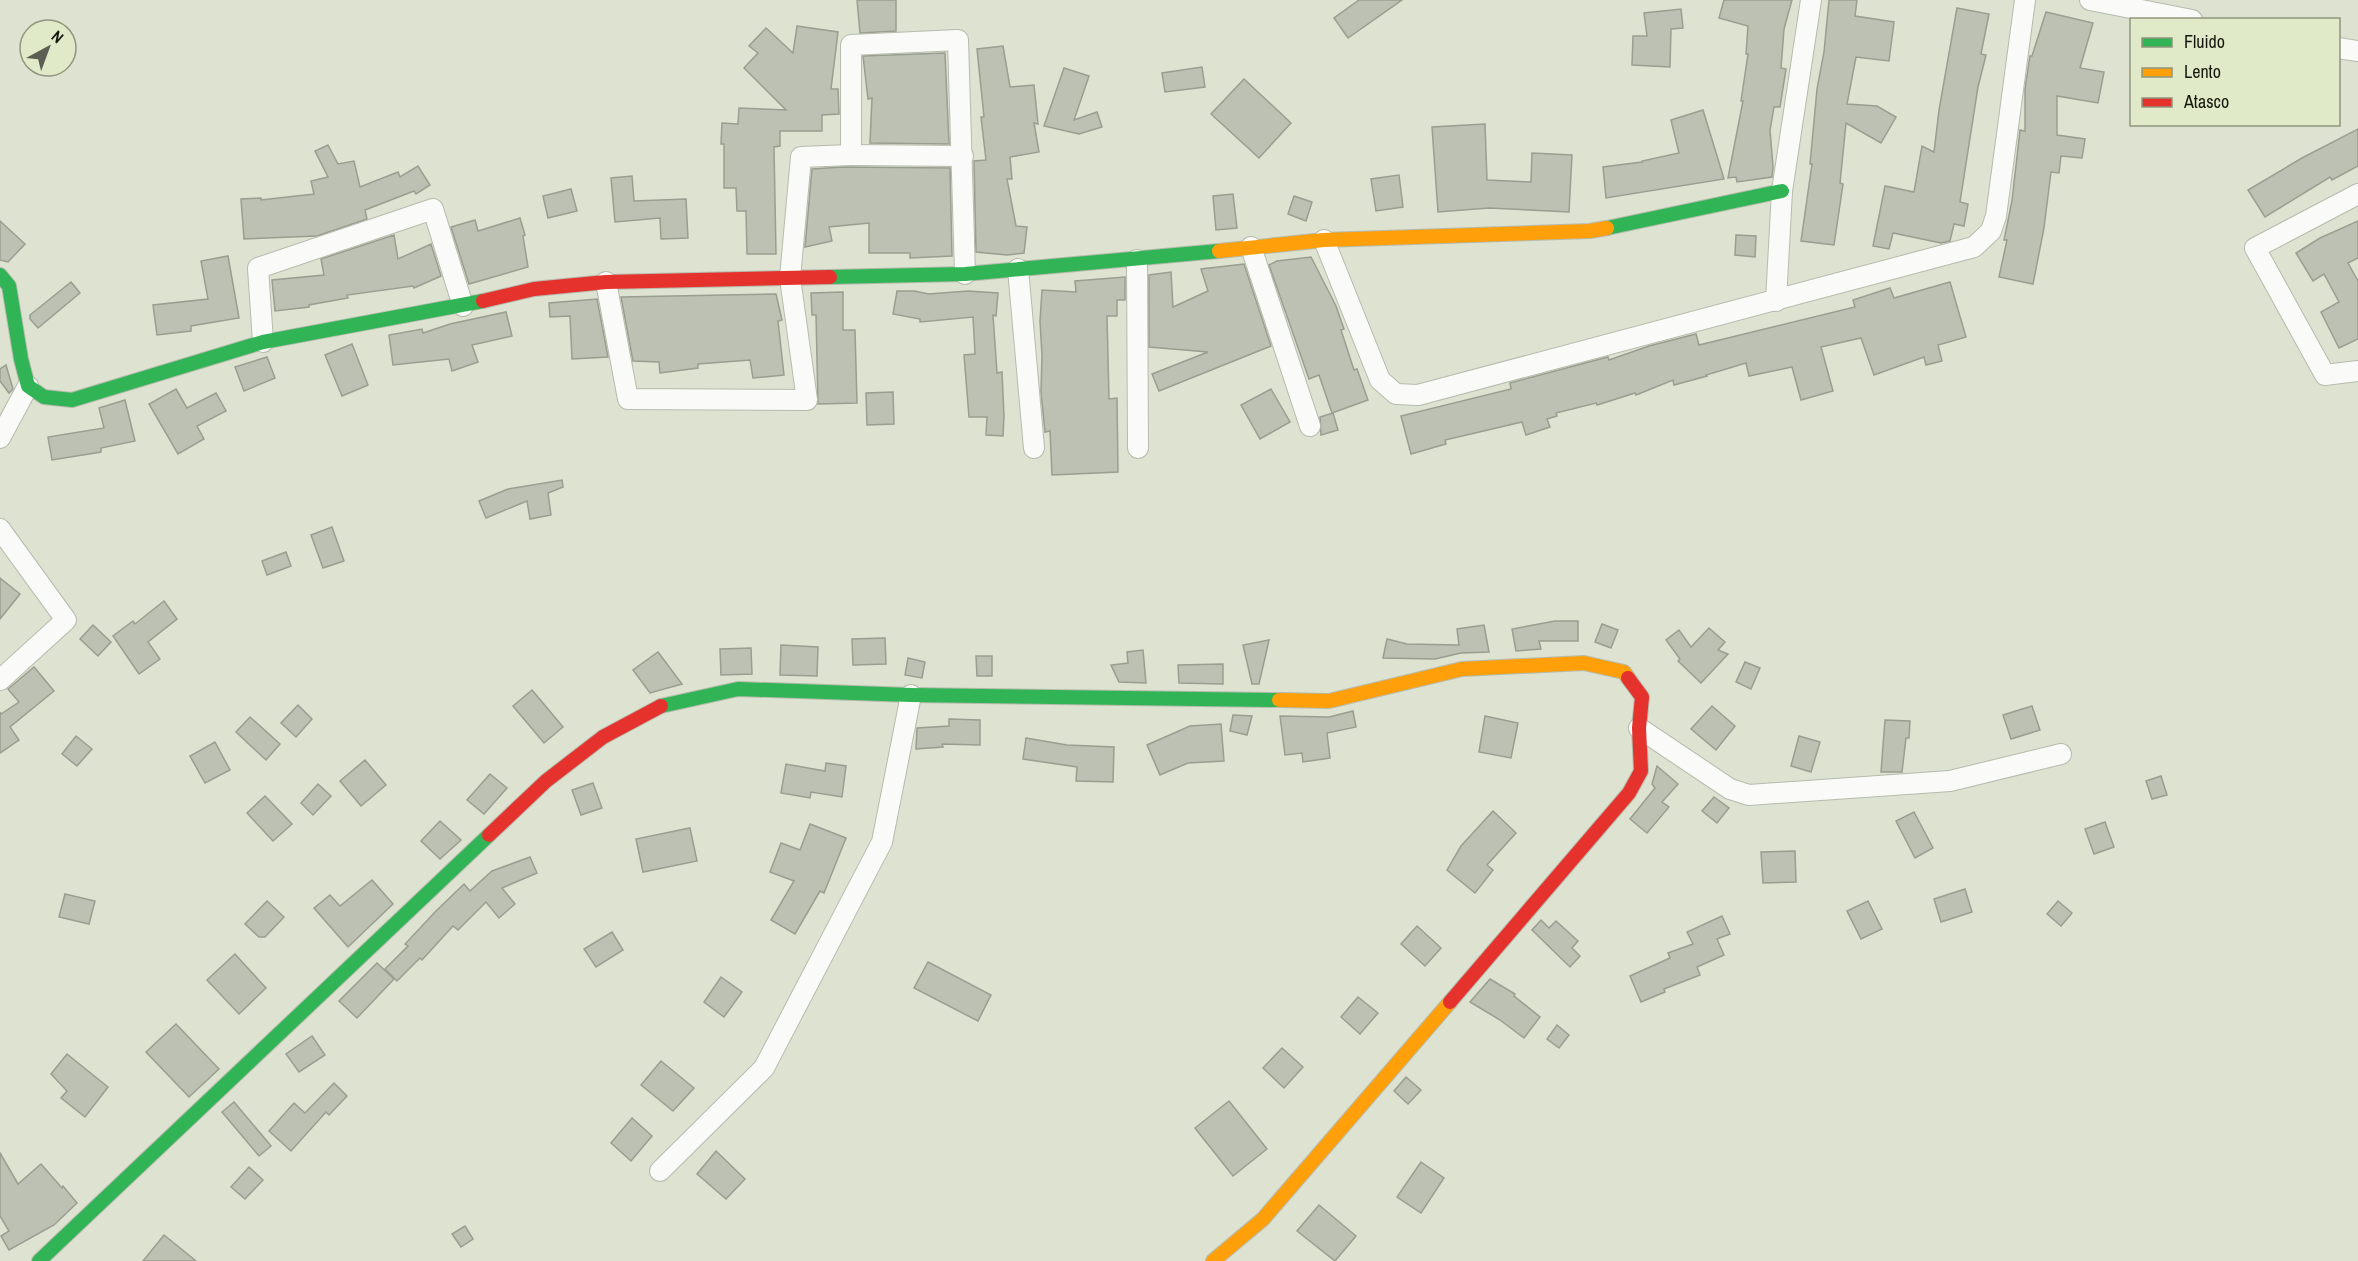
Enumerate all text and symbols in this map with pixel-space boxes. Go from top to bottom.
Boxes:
north arrow [18,18,78,78]
legend [2130,18,2340,126]
text: N [47,25,69,48]
text: Fluido [2184,29,2225,54]
text: Lento [2184,59,2221,84]
text: Atasco [2183,89,2229,114]

